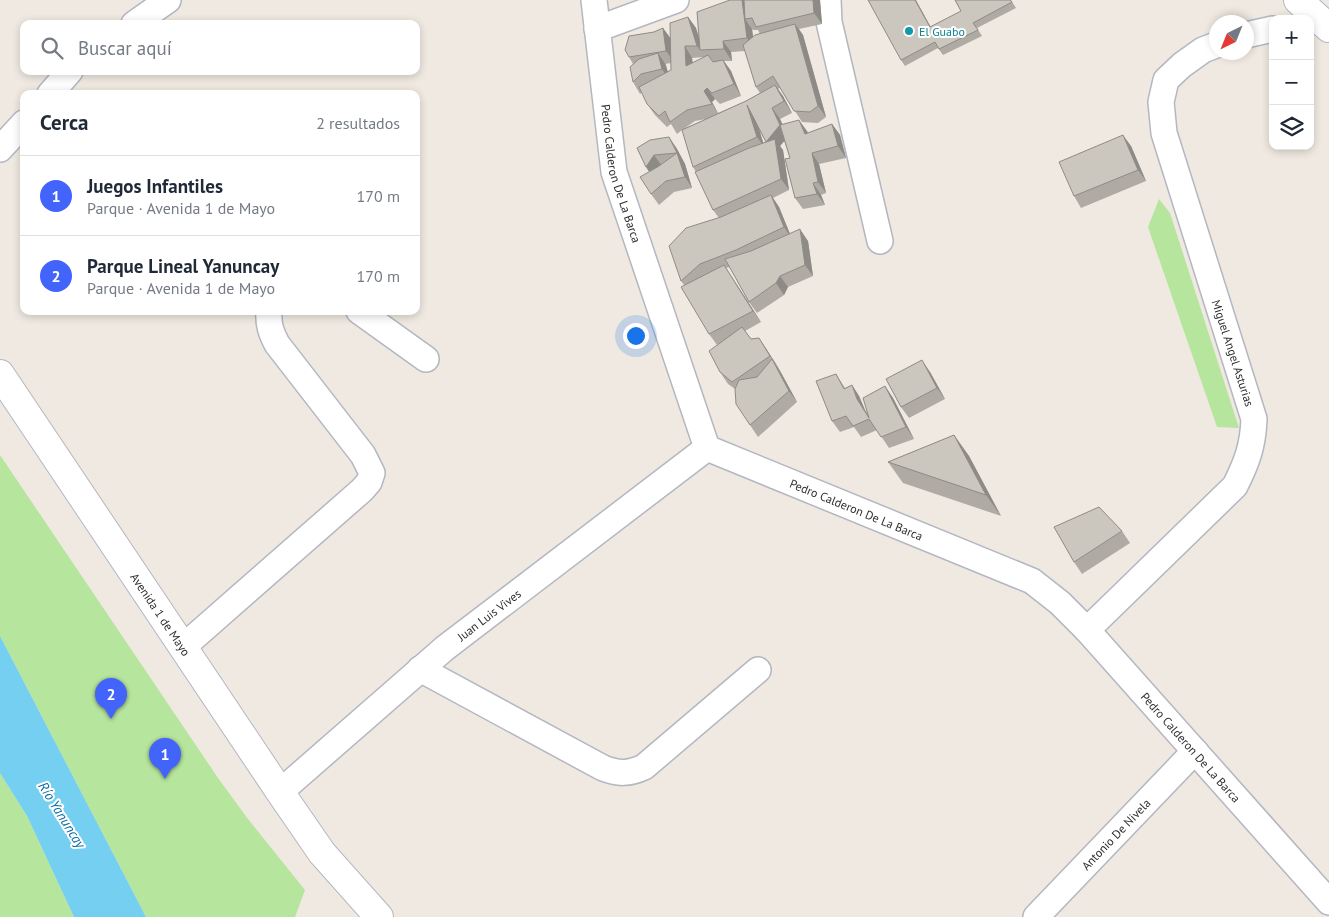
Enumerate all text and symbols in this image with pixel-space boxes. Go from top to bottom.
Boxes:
north arrow [1209,15,1254,60]
map controls [1269,15,1314,150]
button: + [1269,15,1314,60]
search box [20,20,420,75]
place label: El Guabo [919,24,965,39]
marker: El Guabo [903,25,915,37]
icon: search [38,34,66,62]
text: Buscar aquí [78,36,172,60]
button: − [1269,60,1314,105]
street label: Pedro Calderon De La Barca [599,103,645,245]
button: layers [1269,105,1314,150]
text: Cerca [40,109,89,136]
text: 2 resultados [316,113,400,133]
text: Juegos Infantiles [87,174,223,198]
text: 1 [51,186,61,206]
text: 170 m [357,186,400,206]
text: Parque · Avenida 1 de Mayo [87,198,275,218]
text: Parque Lineal Yanuncay [87,254,279,278]
text: 2 [51,266,61,286]
text: 170 m [357,266,400,286]
text: Parque · Avenida 1 de Mayo [87,278,275,298]
street label: Miguel Angel Asturias [1209,298,1257,408]
your location [623,323,649,349]
street label: Pedro Calderon De La Barca [788,475,925,543]
street label: Avenida 1 de Mayo [128,570,194,658]
street label: Juan Luis Vives [453,586,524,644]
pin: 2 [95,678,127,719]
street label: Pedro Calderon De La Barca [1138,689,1244,805]
pin: 1 [149,738,181,779]
water label: Río Yanuncay [34,778,90,852]
street label: Antonio De Nivela [1078,795,1153,873]

